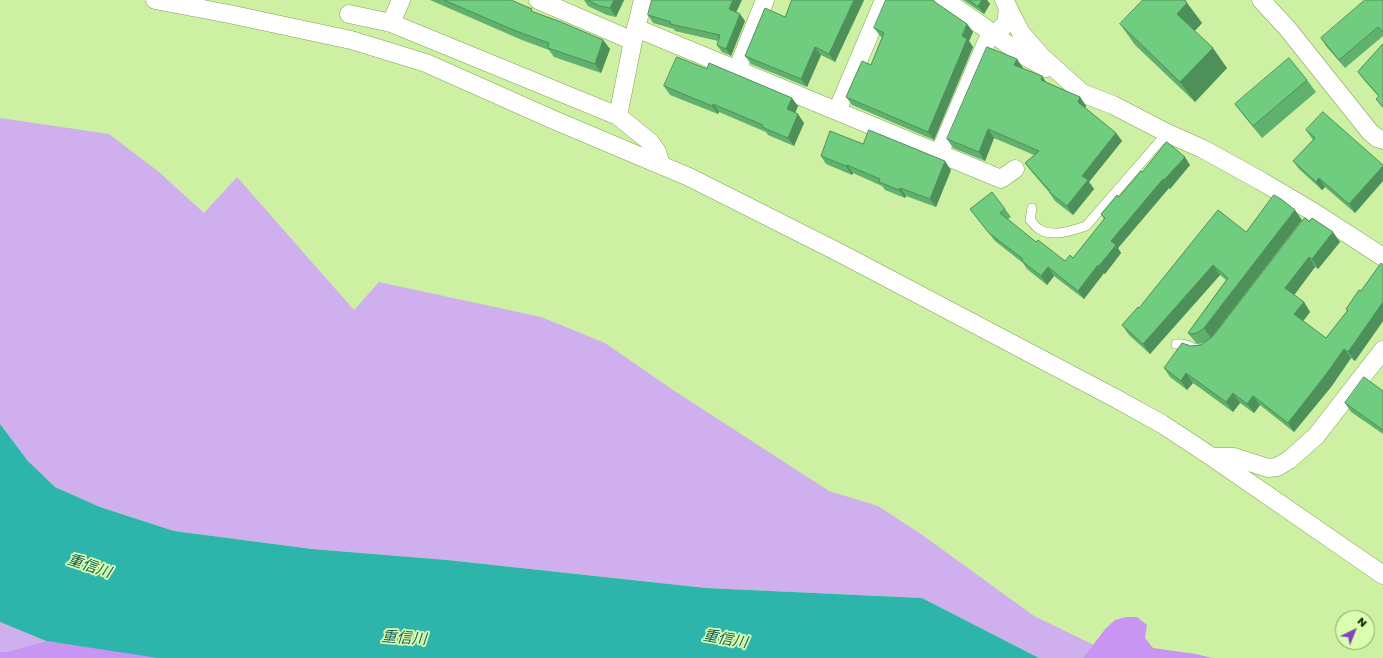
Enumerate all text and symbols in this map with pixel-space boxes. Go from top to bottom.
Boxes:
water label: 重信川 [65,551,113,583]
north arrow [1335,610,1375,650]
text: N [1354,613,1371,631]
water label: 重信川 [701,627,749,653]
water label: 重信川 [381,628,427,650]

